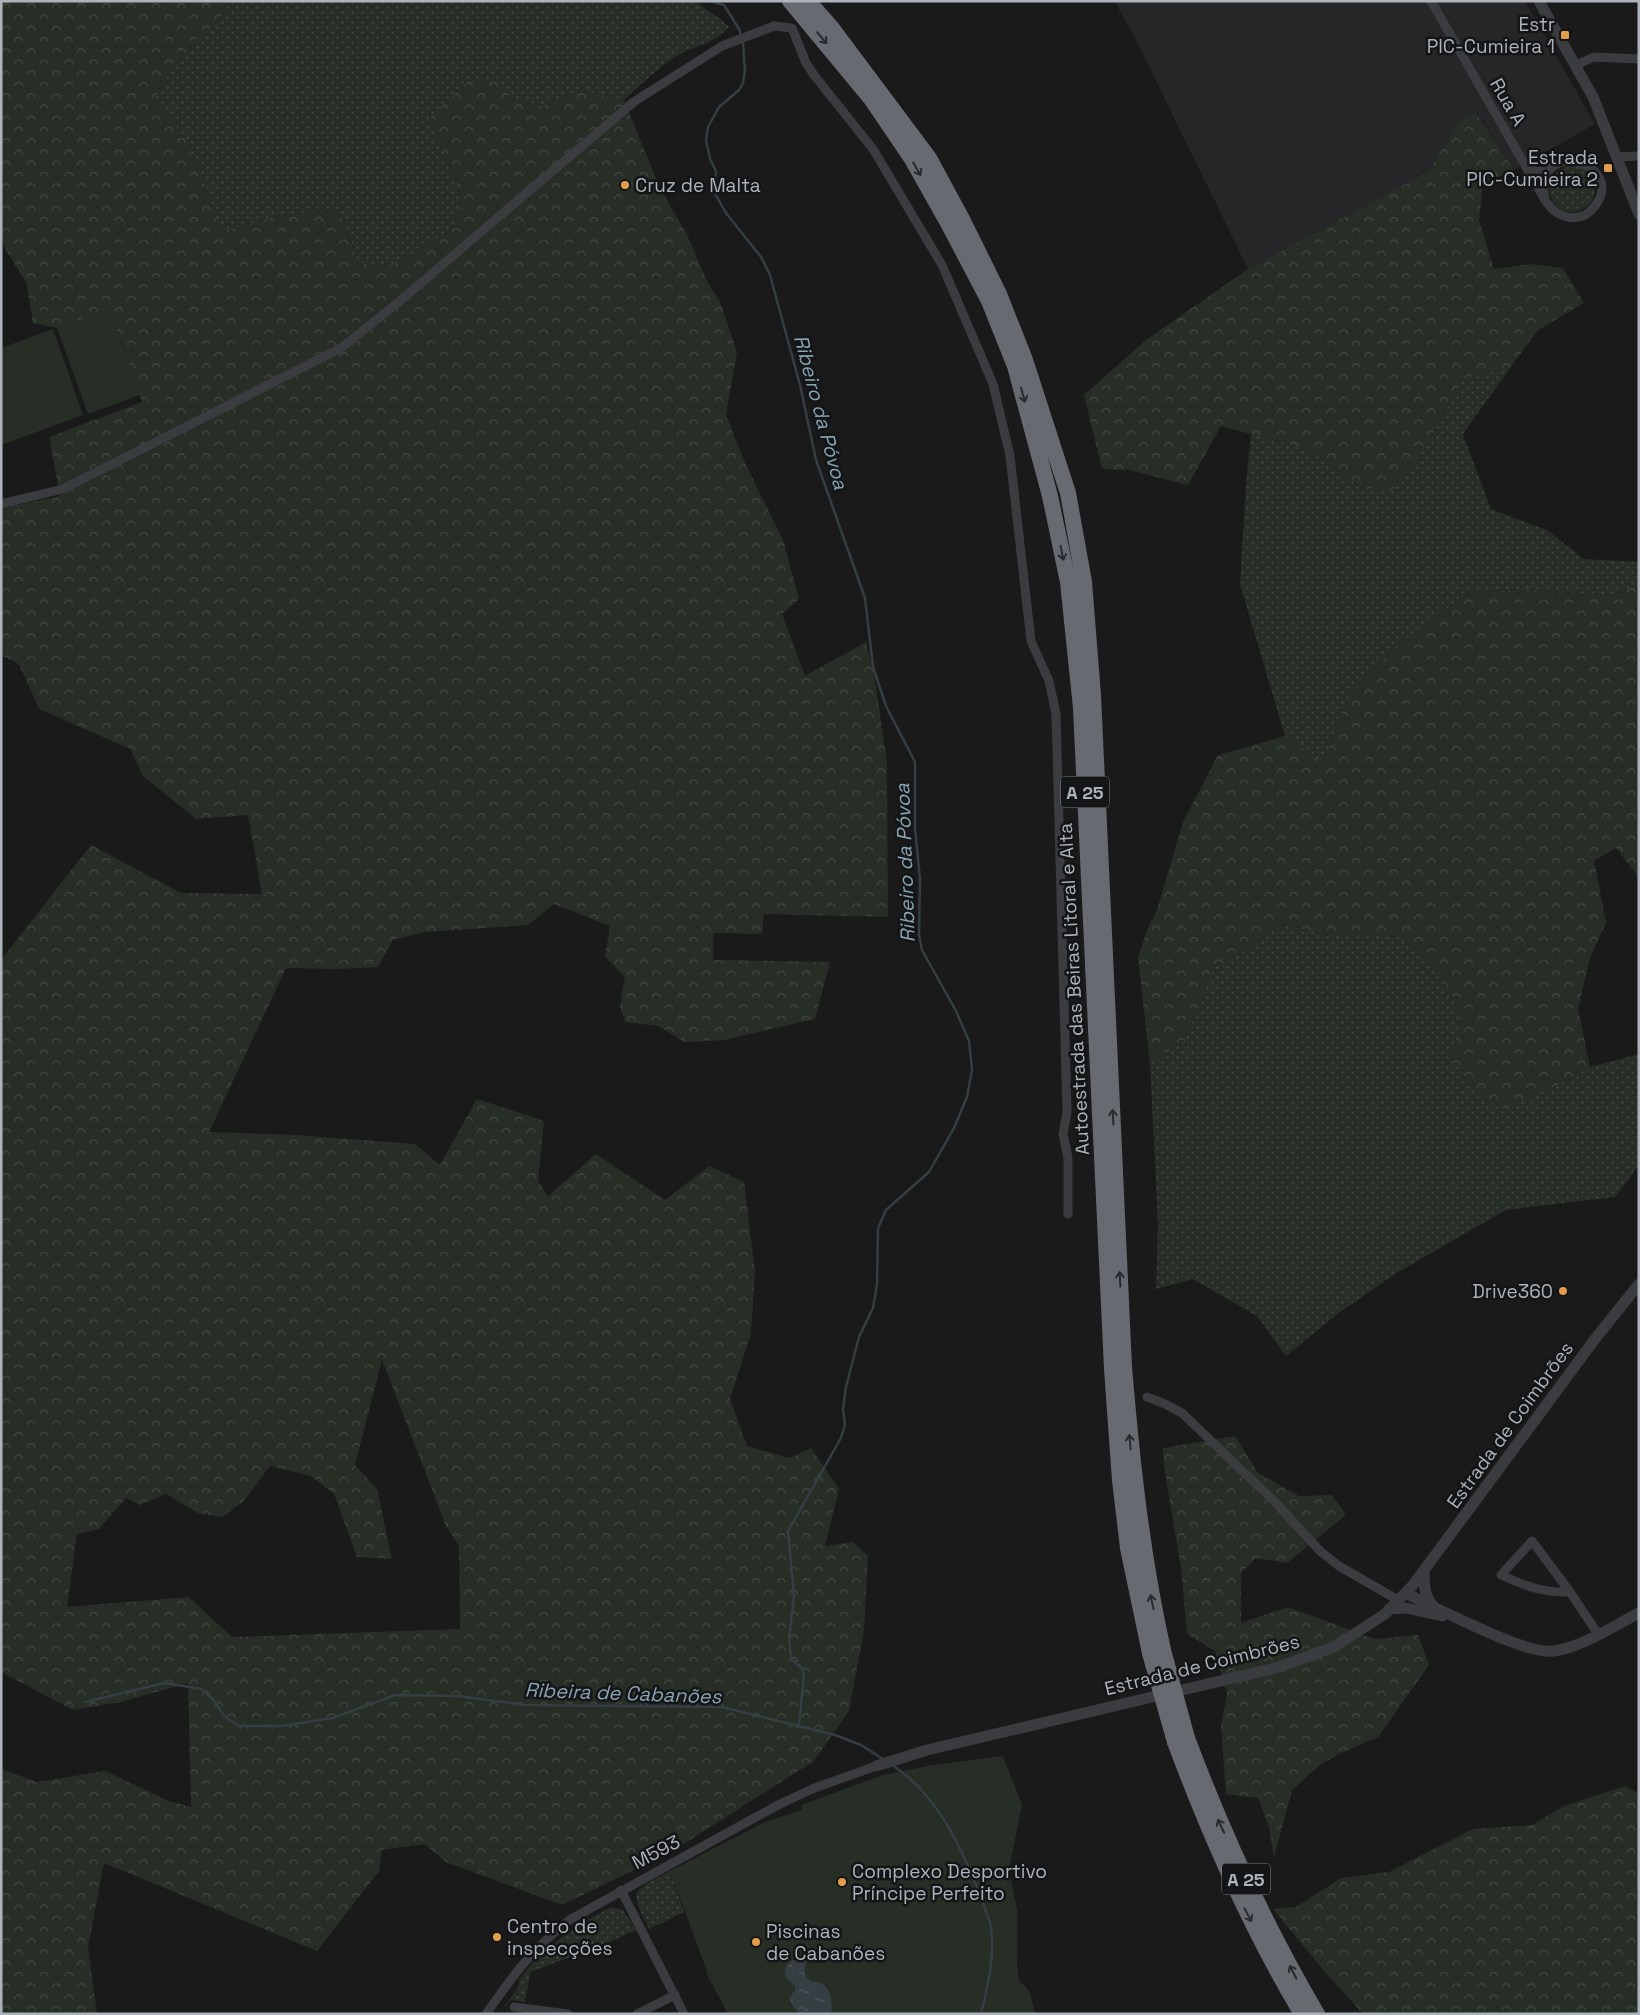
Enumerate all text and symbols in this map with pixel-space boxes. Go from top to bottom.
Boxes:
place label: Estr PIC-Cumieira 1 [1427,12,1555,59]
marker: Estr PIC-Cumieira 1 [1559,29,1571,41]
one-way arrow [816,31,827,44]
street label: Rua A [1484,74,1532,130]
place label: Estrada PIC-Cumieira 2 [1466,145,1598,192]
one-way arrow [913,161,923,176]
marker: Estrada PIC-Cumieira 2 [1602,162,1614,174]
place label: Cruz de Malta [635,173,761,198]
marker: Cruz de Malta [619,179,631,191]
water label: Ribeiro da Póvoa [788,332,854,493]
one-way arrow [1019,386,1028,402]
one-way arrow [1057,544,1067,560]
road number: A 25 [1061,776,1109,808]
water label: Ribeiro da Póvoa [889,782,921,943]
street label: Autoestrada das Beiras Litoral e Alta [1053,822,1095,1156]
one-way arrow [1108,1109,1117,1125]
one-way arrow [1115,1272,1125,1288]
place label: Drive360 [1472,1279,1553,1304]
marker: Drive360 [1557,1285,1569,1297]
street label: Estrada de Coimbrões [1441,1337,1579,1513]
one-way arrow [1126,1434,1135,1450]
one-way arrow [1147,1595,1156,1611]
street label: Estrada de Coimbrões [1102,1629,1302,1701]
water label: Ribeira de Cabanões [524,1677,723,1709]
one-way arrow [1216,1819,1225,1834]
street label: M593 [628,1829,684,1875]
place label: Complexo Desportivo Príncipe Perfeito [852,1859,1047,1906]
road number: A 25 [1222,1864,1270,1895]
marker: Complexo Desportivo Príncipe Perfeito [836,1876,848,1888]
one-way arrow [1244,1908,1254,1922]
place label: Centro de inspecções [507,1914,613,1961]
place label: Piscinas de Cabanões [766,1919,885,1966]
marker: Centro de inspecções [491,1931,503,1943]
marker: Piscinas de Cabanões [750,1936,762,1948]
one-way arrow [1288,1964,1298,1979]

